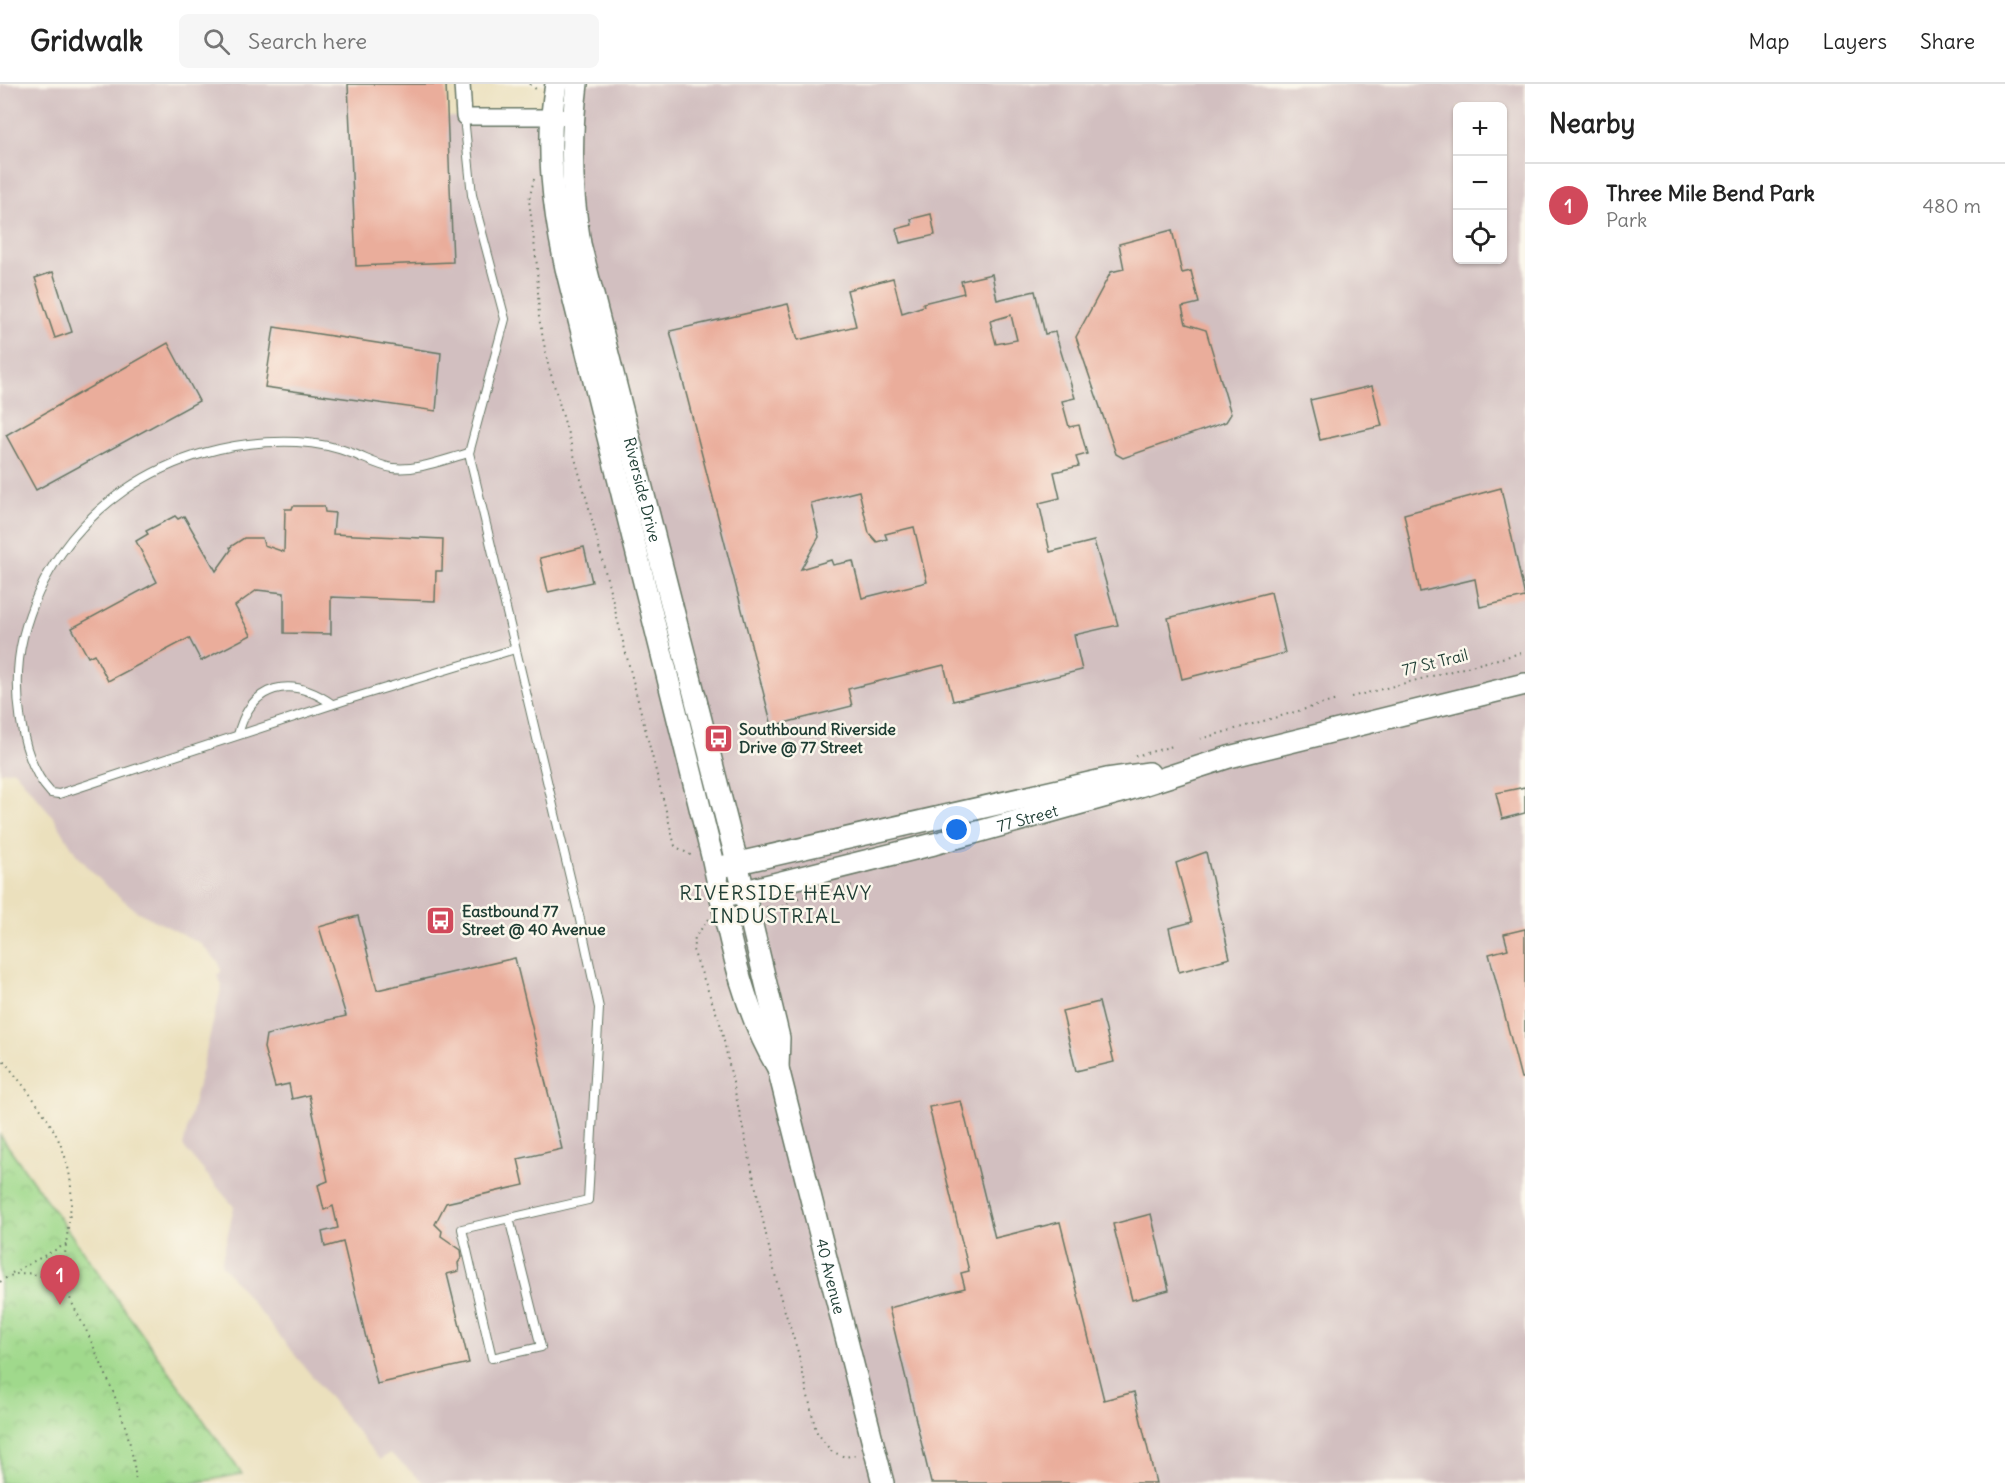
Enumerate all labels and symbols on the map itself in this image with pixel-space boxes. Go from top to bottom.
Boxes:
street label: Riverside Drive [620,435,665,544]
street label: 77 St Trail [1400,644,1470,680]
place label: Southbound Riverside Drive @ 77 Street [739,719,896,758]
bus stop icon: Southbound Riverside Drive @ 77 Street [702,722,734,754]
street label: 77 Street [995,800,1061,836]
your location [942,815,971,844]
district label: RIVERSIDE HEAVY INDUSTRIAL [679,880,873,928]
place label: Eastbound 77 Street @ 40 Avenue [462,901,606,940]
bus stop icon: Eastbound 77 Street @ 40 Avenue [425,904,457,936]
street label: 40 Avenue [812,1236,850,1316]
pin: 1 [40,1256,80,1305]

